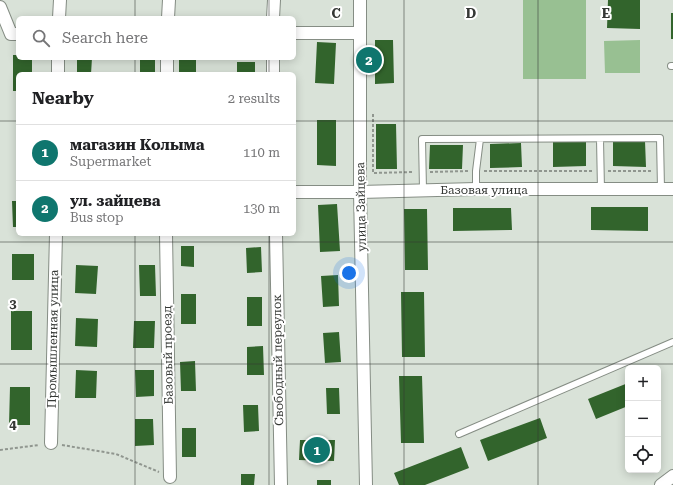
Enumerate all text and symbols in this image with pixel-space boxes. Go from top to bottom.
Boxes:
text: C [331,6,341,21]
text: D [466,6,476,21]
text: E [602,6,610,21]
search box [16,16,296,60]
icon: search [30,27,52,49]
text: Search here [62,29,148,47]
pin: 2 [356,45,382,75]
text: Nearby [32,88,94,108]
text: 2 results [228,91,280,106]
text: магазин Колыма [70,136,204,154]
text: 1 [41,145,49,160]
text: 110 m [243,145,280,160]
text: Supermarket [70,154,151,169]
street label: улица Зайцева [353,162,369,252]
street label: Базовая улица [440,183,528,197]
text: ул. зайцева [70,192,161,210]
text: 2 [41,201,49,216]
text: 130 m [243,201,280,216]
text: Bus stop [70,210,124,225]
your location [339,263,359,283]
street label: Промышленная улица [45,269,61,408]
street label: Свободный переулок [270,294,286,426]
text: 3 [9,296,17,311]
street label: Базовый проезд [160,305,176,405]
map controls [625,365,661,473]
button: + [625,365,661,401]
button: − [625,401,661,437]
text: 4 [9,417,17,432]
pin: 1 [304,435,330,465]
button: locate [625,437,661,473]

